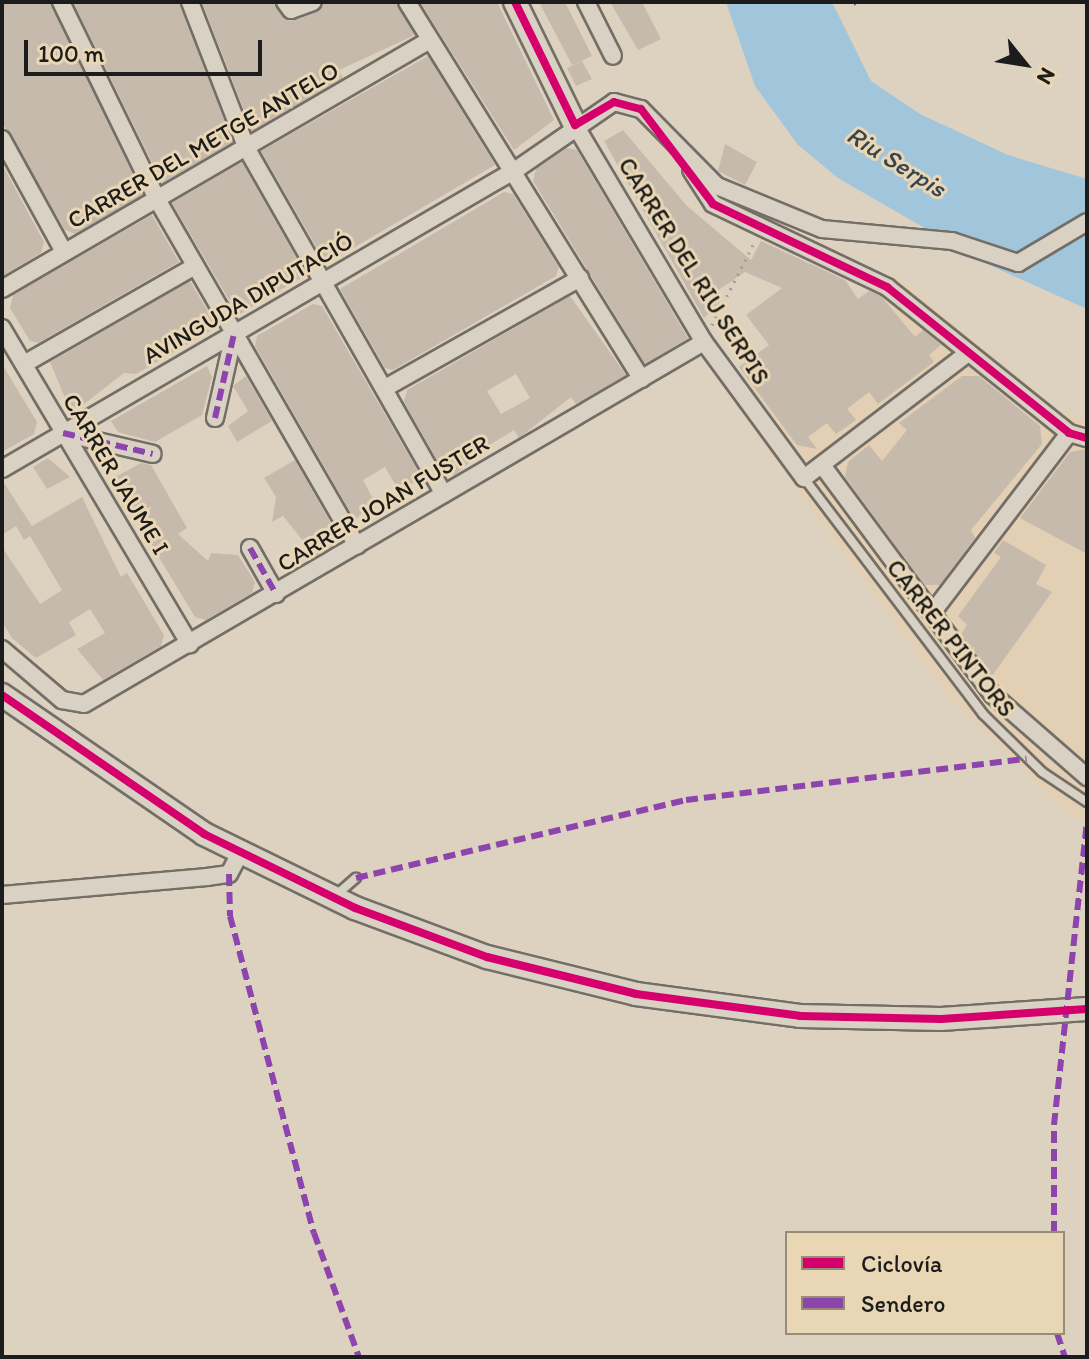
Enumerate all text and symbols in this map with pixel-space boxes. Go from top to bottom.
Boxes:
scale bar [28,24,266,74]
north arrow [985,24,1065,104]
text: 100 m [38,39,104,68]
street label: CARRER DEL METGE ANTELO [62,55,344,235]
text: N [1031,63,1062,89]
water label: Riu Serpis [841,119,951,205]
street label: CARRER DEL RIU SERPIS [613,153,775,389]
street label: AVINGUDA DIPUTACIÓ [135,224,361,372]
street label: CARRER JAUME I [56,388,176,560]
street label: CARRER JOAN FUSTER [271,428,495,578]
street label: CARRER PINTORS [881,554,1021,722]
legend [785,1231,1065,1335]
text: Ciclovía [861,1249,943,1278]
text: Sendero [861,1289,945,1318]

